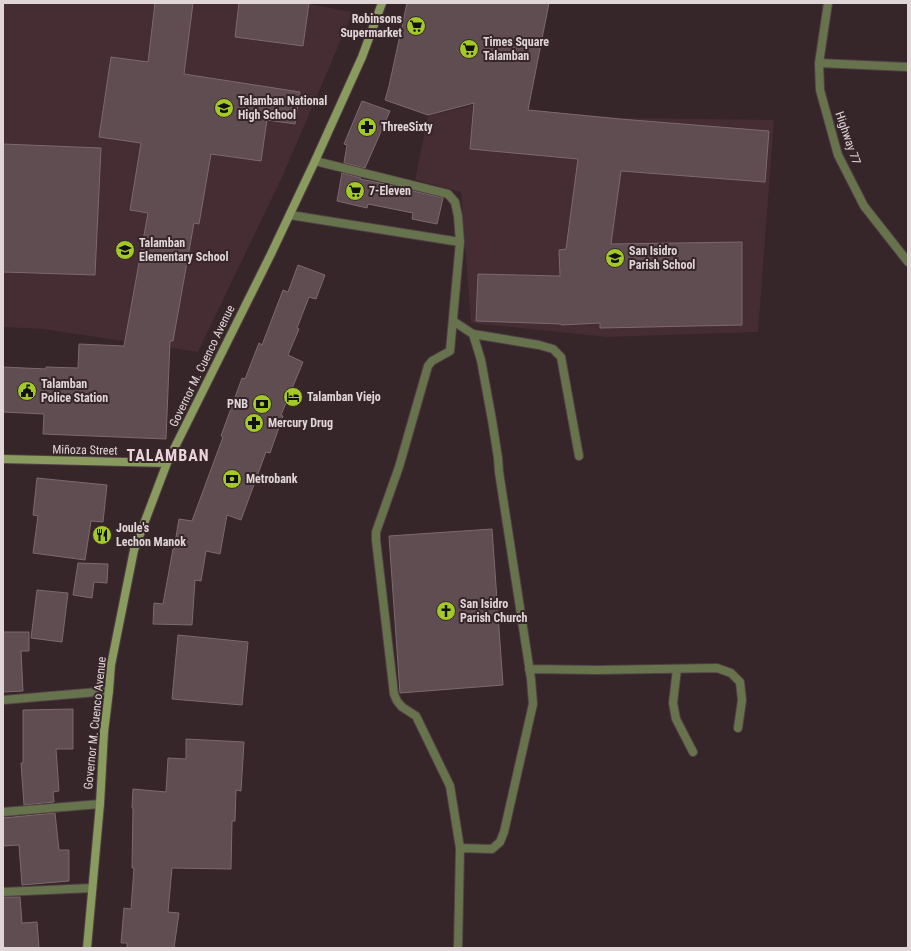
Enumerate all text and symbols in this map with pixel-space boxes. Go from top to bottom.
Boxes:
place label: Robinsons Supermarket [340,12,403,40]
supermarket icon: Robinsons Supermarket [405,15,427,37]
place label: Times Square Talamban [483,35,549,63]
supermarket icon: Times Square Talamban [458,38,480,60]
place label: Talamban National High School [238,94,327,122]
school or university icon: Talamban National High School [213,97,235,119]
street label: Highway 77 [832,110,864,166]
pharmacy icon: ThreeSixty [356,116,378,138]
place label: ThreeSixty [381,120,433,134]
supermarket icon: 7-Eleven [344,180,366,202]
place label: 7-Eleven [369,184,411,198]
place label: Talamban Elementary School [139,236,229,264]
school or university icon: Talamban Elementary School [114,239,136,261]
place label: San Isidro Parish School [629,244,695,272]
school or university icon: San Isidro Parish School [604,247,626,269]
street label: Governor M. Cuenco Avenue [166,303,238,429]
place label: Talamban Police Station [41,377,108,405]
public building icon: Talamban Police Station [16,380,38,402]
hotel icon: Talamban Viejo [282,386,304,408]
place label: Talamban Viejo [307,390,381,404]
bank icon: PNB [251,393,273,415]
place label: PNB [227,397,248,411]
pharmacy icon: Mercury Drug [243,412,265,434]
place label: Mercury Drug [268,416,333,430]
street label: Miñoza Street [52,442,118,458]
district label: TALAMBAN [126,446,210,465]
bank icon: Metrobank [221,468,243,490]
place label: Metrobank [246,472,298,486]
place label: Joule's Lechon Manok [116,521,186,549]
restaurant icon: Joule's Lechon Manok [91,524,113,546]
place label: San Isidro Parish Church [460,597,528,625]
church icon: San Isidro Parish Church [435,600,457,622]
street label: Governor M. Cuenco Avenue [81,656,109,790]

